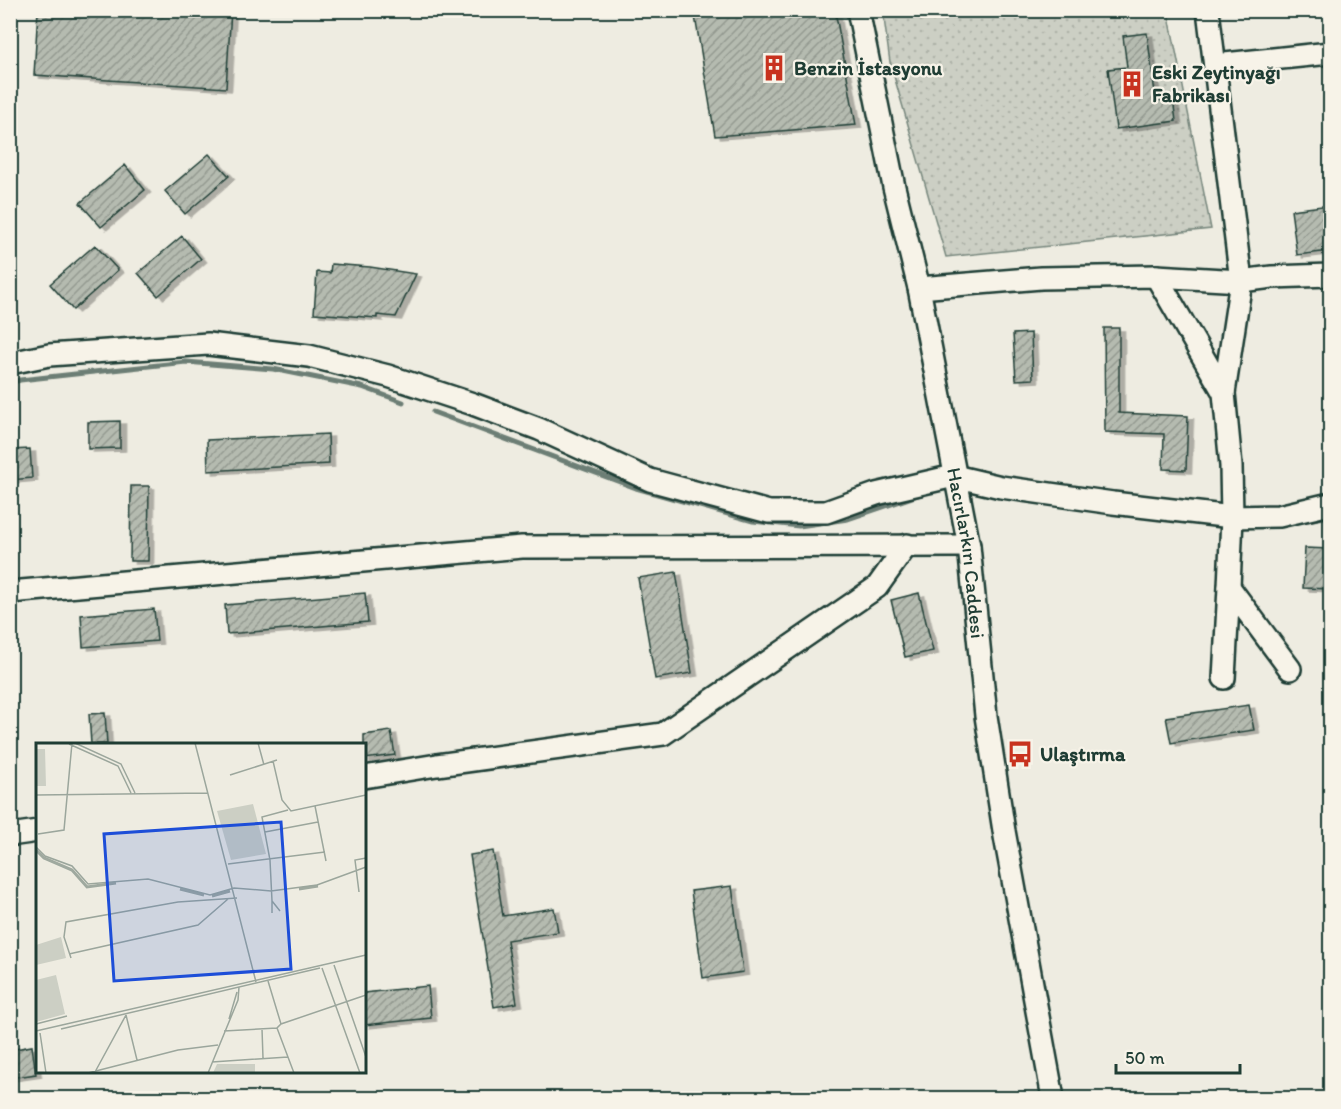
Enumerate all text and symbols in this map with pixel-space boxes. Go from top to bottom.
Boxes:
building icon: Benzin İstasyonu [759,53,789,83]
place label: Benzin İstasyonu [794,56,942,81]
place label: Eski Zeytinyağı Fabrikası [1152,60,1281,107]
building icon: Eski Zeytinyağı Fabrikası [1117,69,1147,99]
street label: Hacırlarkırı Caddesi [942,465,990,639]
bus stop icon: Ulaştırma [1005,739,1035,769]
place label: Ulaştırma [1040,742,1126,767]
inset map [36,743,366,1073]
scale bar [1116,1037,1240,1075]
text: 50 m [1125,1047,1165,1069]

